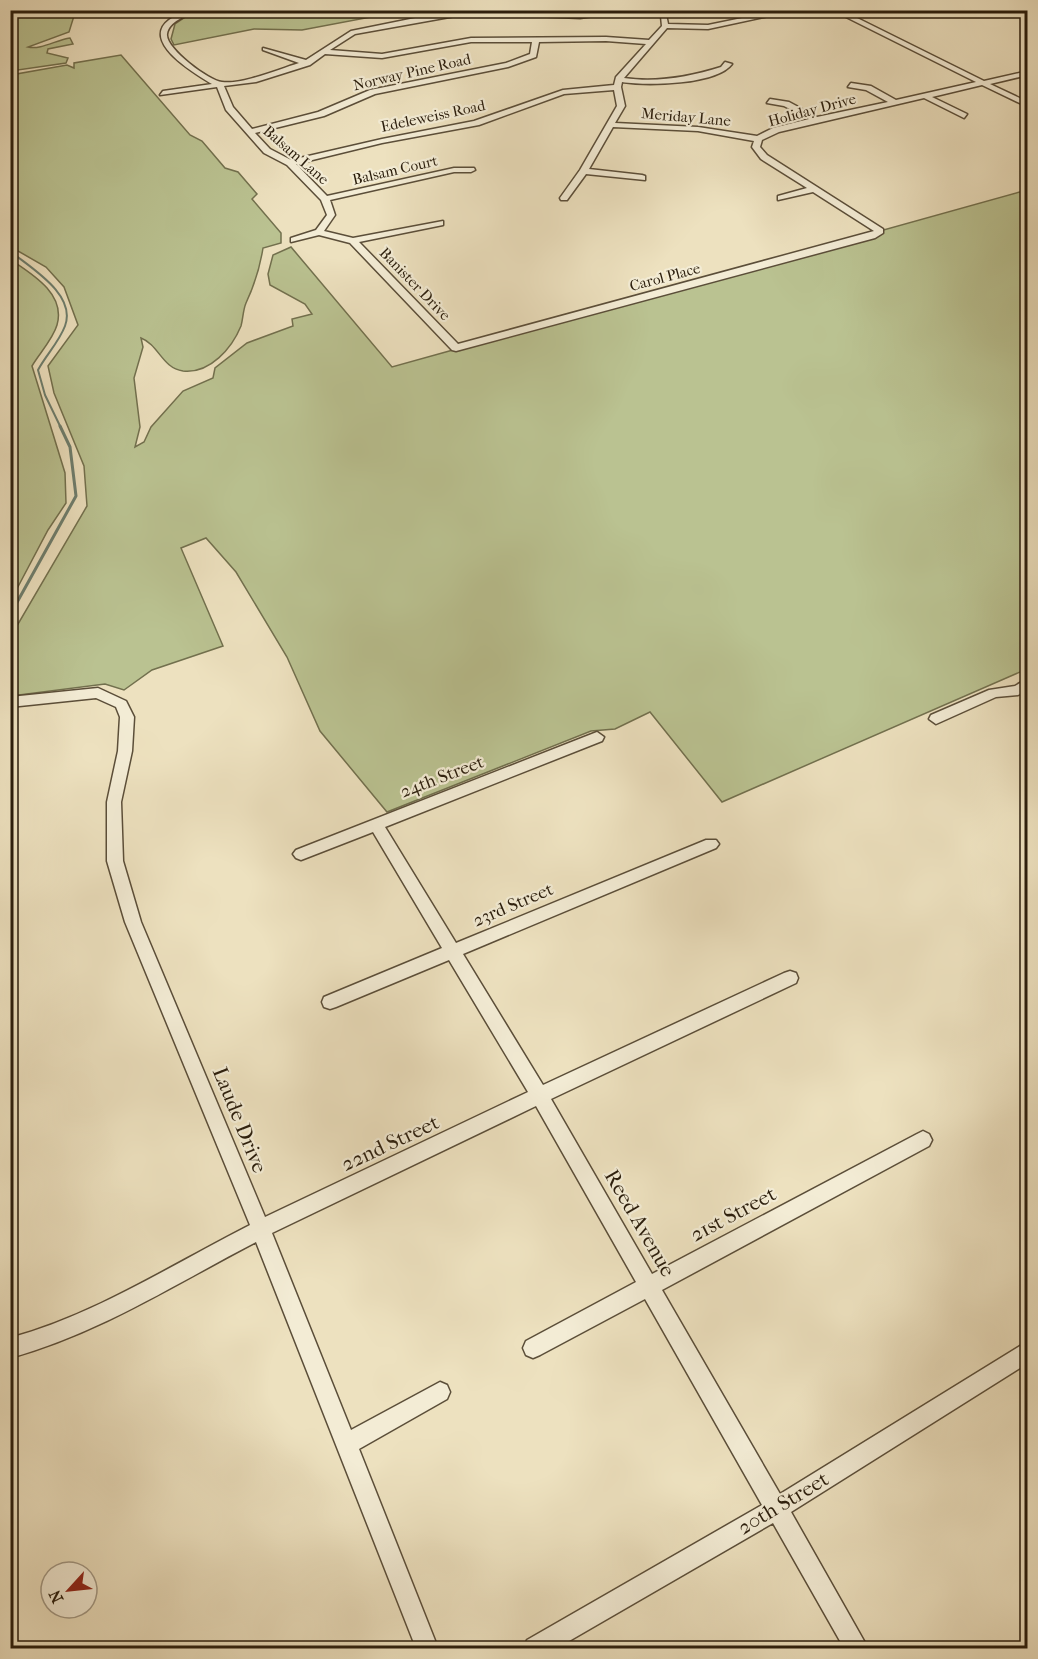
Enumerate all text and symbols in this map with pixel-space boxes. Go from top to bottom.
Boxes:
street label: Norway Pine Road [351,50,473,94]
street label: Holiday Drive [766,89,859,130]
street label: Edeleweiss Road [379,96,488,136]
street label: Meriday Lane [640,104,732,130]
street label: Balsam Lane [259,122,333,189]
street label: Balsam Court [351,151,440,189]
street label: Banister Drive [376,244,455,325]
street label: Carol Place [628,259,703,295]
street label: 24th Street [397,751,487,803]
street label: 23rd Street [470,878,557,931]
street label: Laude Drive [208,1064,272,1176]
street label: 22nd Street [337,1110,443,1176]
street label: Reed Avenue [600,1165,680,1281]
street label: 21st Street [686,1181,780,1247]
street label: 20th Street [733,1466,833,1539]
north arrow [39,1560,99,1620]
text: N [44,1586,67,1606]

